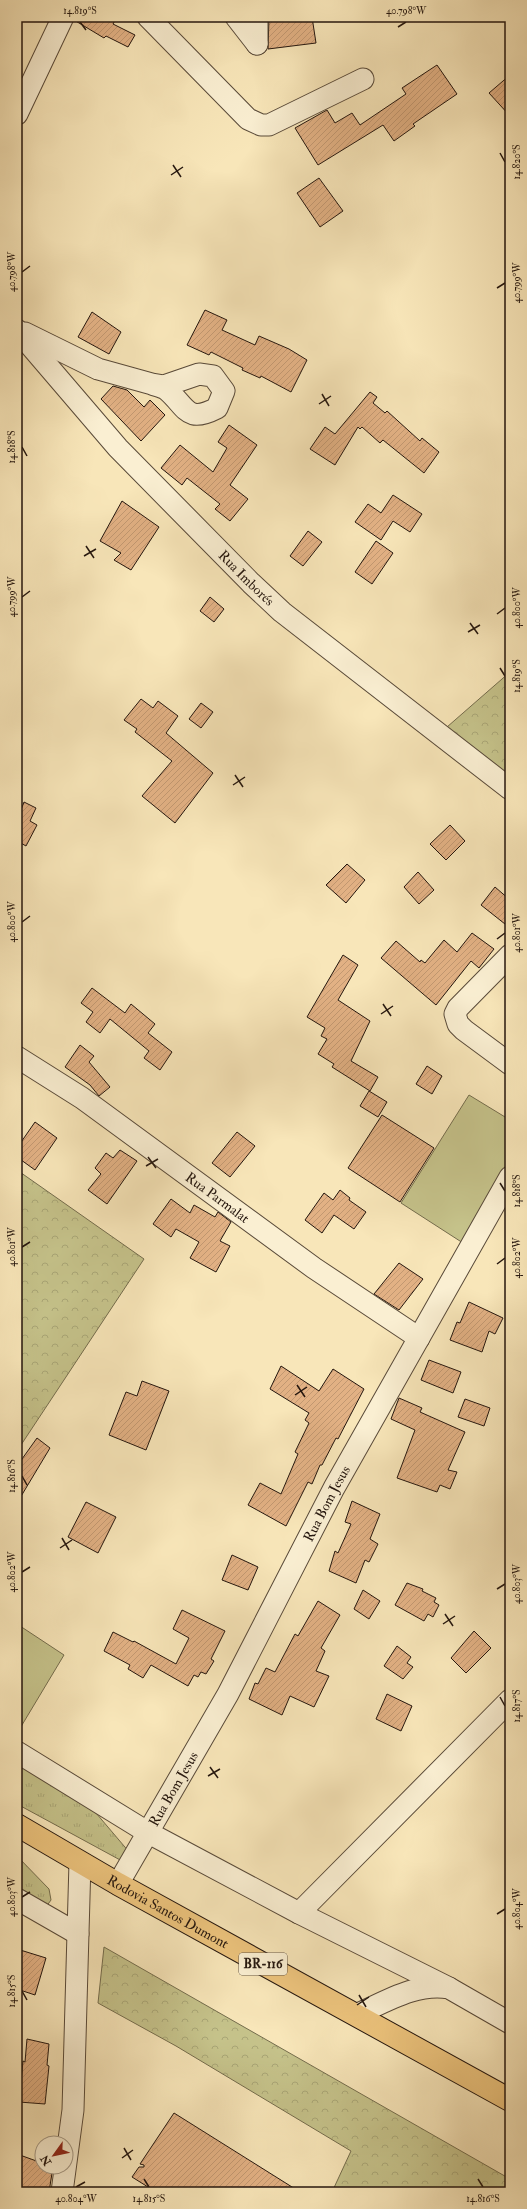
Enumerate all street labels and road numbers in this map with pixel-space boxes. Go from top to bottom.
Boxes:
street label: Rua Imborés [215,547,278,609]
street label: Rua Parmalat [182,1168,253,1227]
street label: Rua Bom Jesus [299,1462,354,1544]
street label: Rua Bom Jesus [145,1748,202,1829]
street label: Rodovia Santos Dumont [104,1871,232,1952]
road number: BR-116 [239,1953,287,1975]

